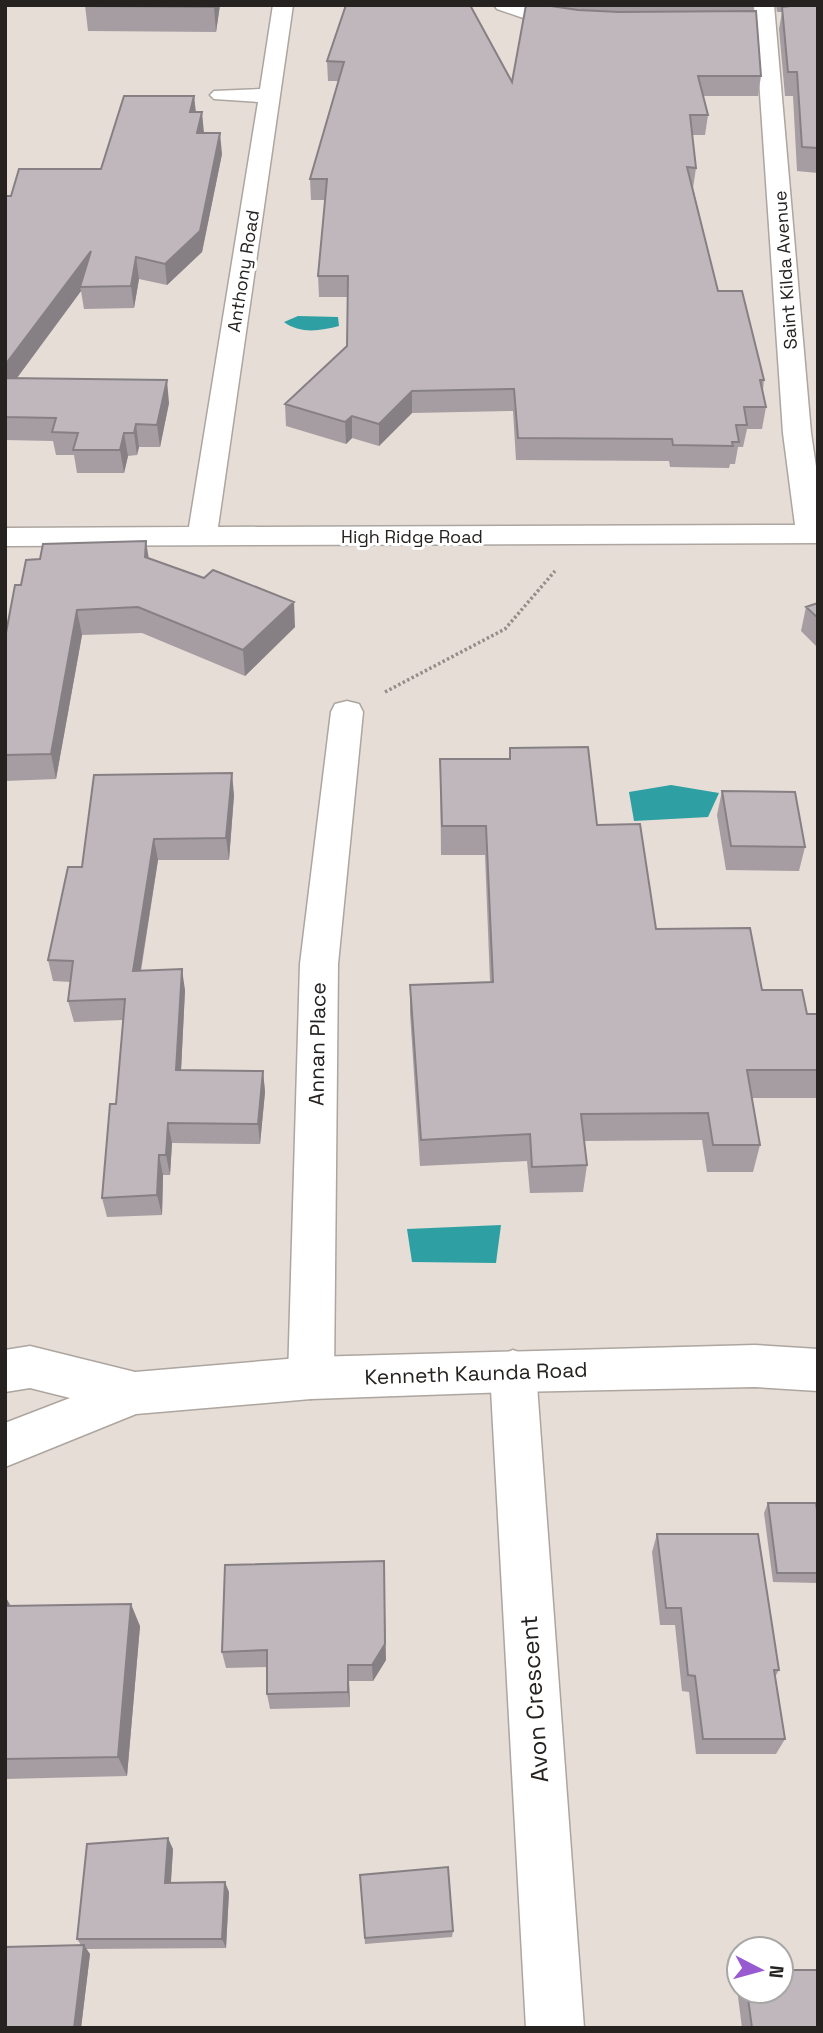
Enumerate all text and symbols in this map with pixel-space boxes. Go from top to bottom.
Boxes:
street label: Saint Kilda Avenue [768,190,802,350]
street label: Anthony Road [222,208,264,334]
street label: High Ridge Road [341,525,483,548]
street label: Annan Place [302,982,332,1106]
street label: Kenneth Kaunda Road [364,1356,588,1390]
street label: Avon Crescent [513,1614,555,1784]
north arrow [725,1935,795,2005]
text: N [763,1964,790,1979]

